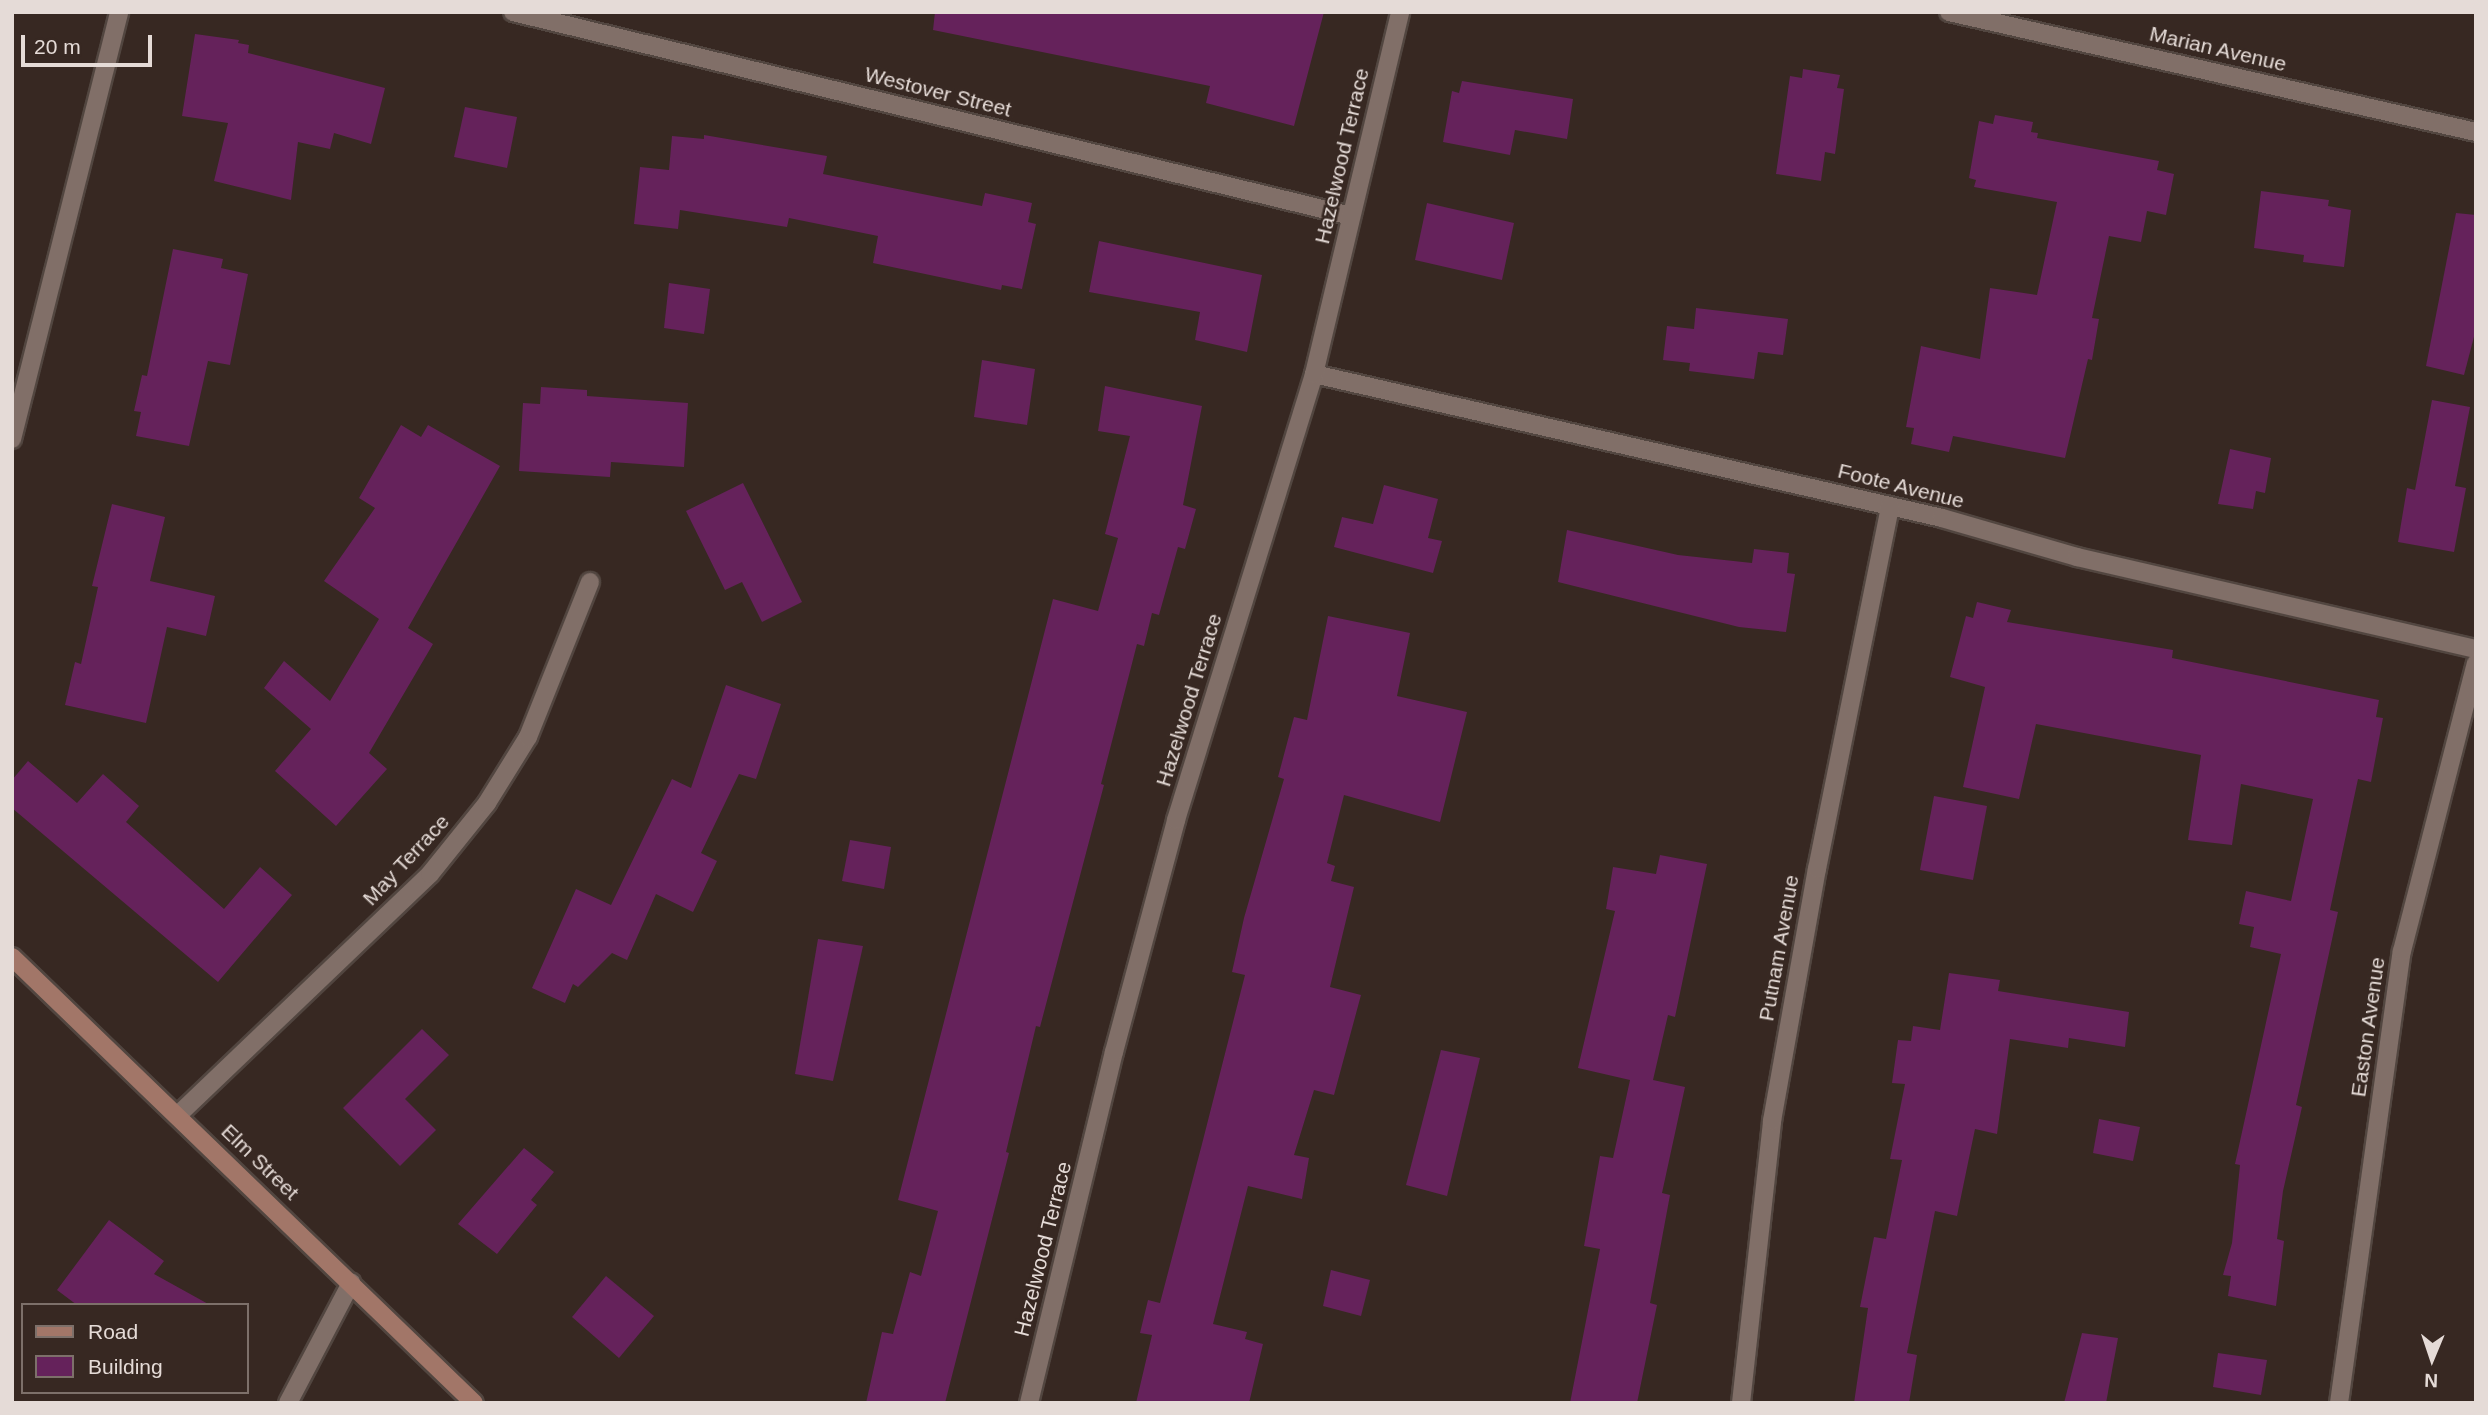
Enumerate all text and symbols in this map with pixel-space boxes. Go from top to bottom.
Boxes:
scale bar [24,21,156,65]
street label: Marian Avenue [2147,21,2289,77]
text: 20 m [34,35,81,58]
street label: Westover Street [862,62,1014,122]
street label: Hazelwood Terrace [1310,66,1374,246]
street label: Foote Avenue [1835,458,1967,514]
street label: Hazelwood Terrace [1151,610,1227,790]
street label: May Terrace [357,809,455,911]
street label: Putnam Avenue [1754,872,1804,1024]
street label: Easton Avenue [2346,955,2390,1099]
street label: Elm Street [216,1119,304,1205]
street label: Hazelwood Terrace [1009,1159,1077,1339]
legend [21,1303,248,1394]
text: Road [88,1320,138,1343]
north arrow [2397,1324,2467,1394]
text: Building [88,1355,163,1378]
text: N [2424,1370,2438,1391]

